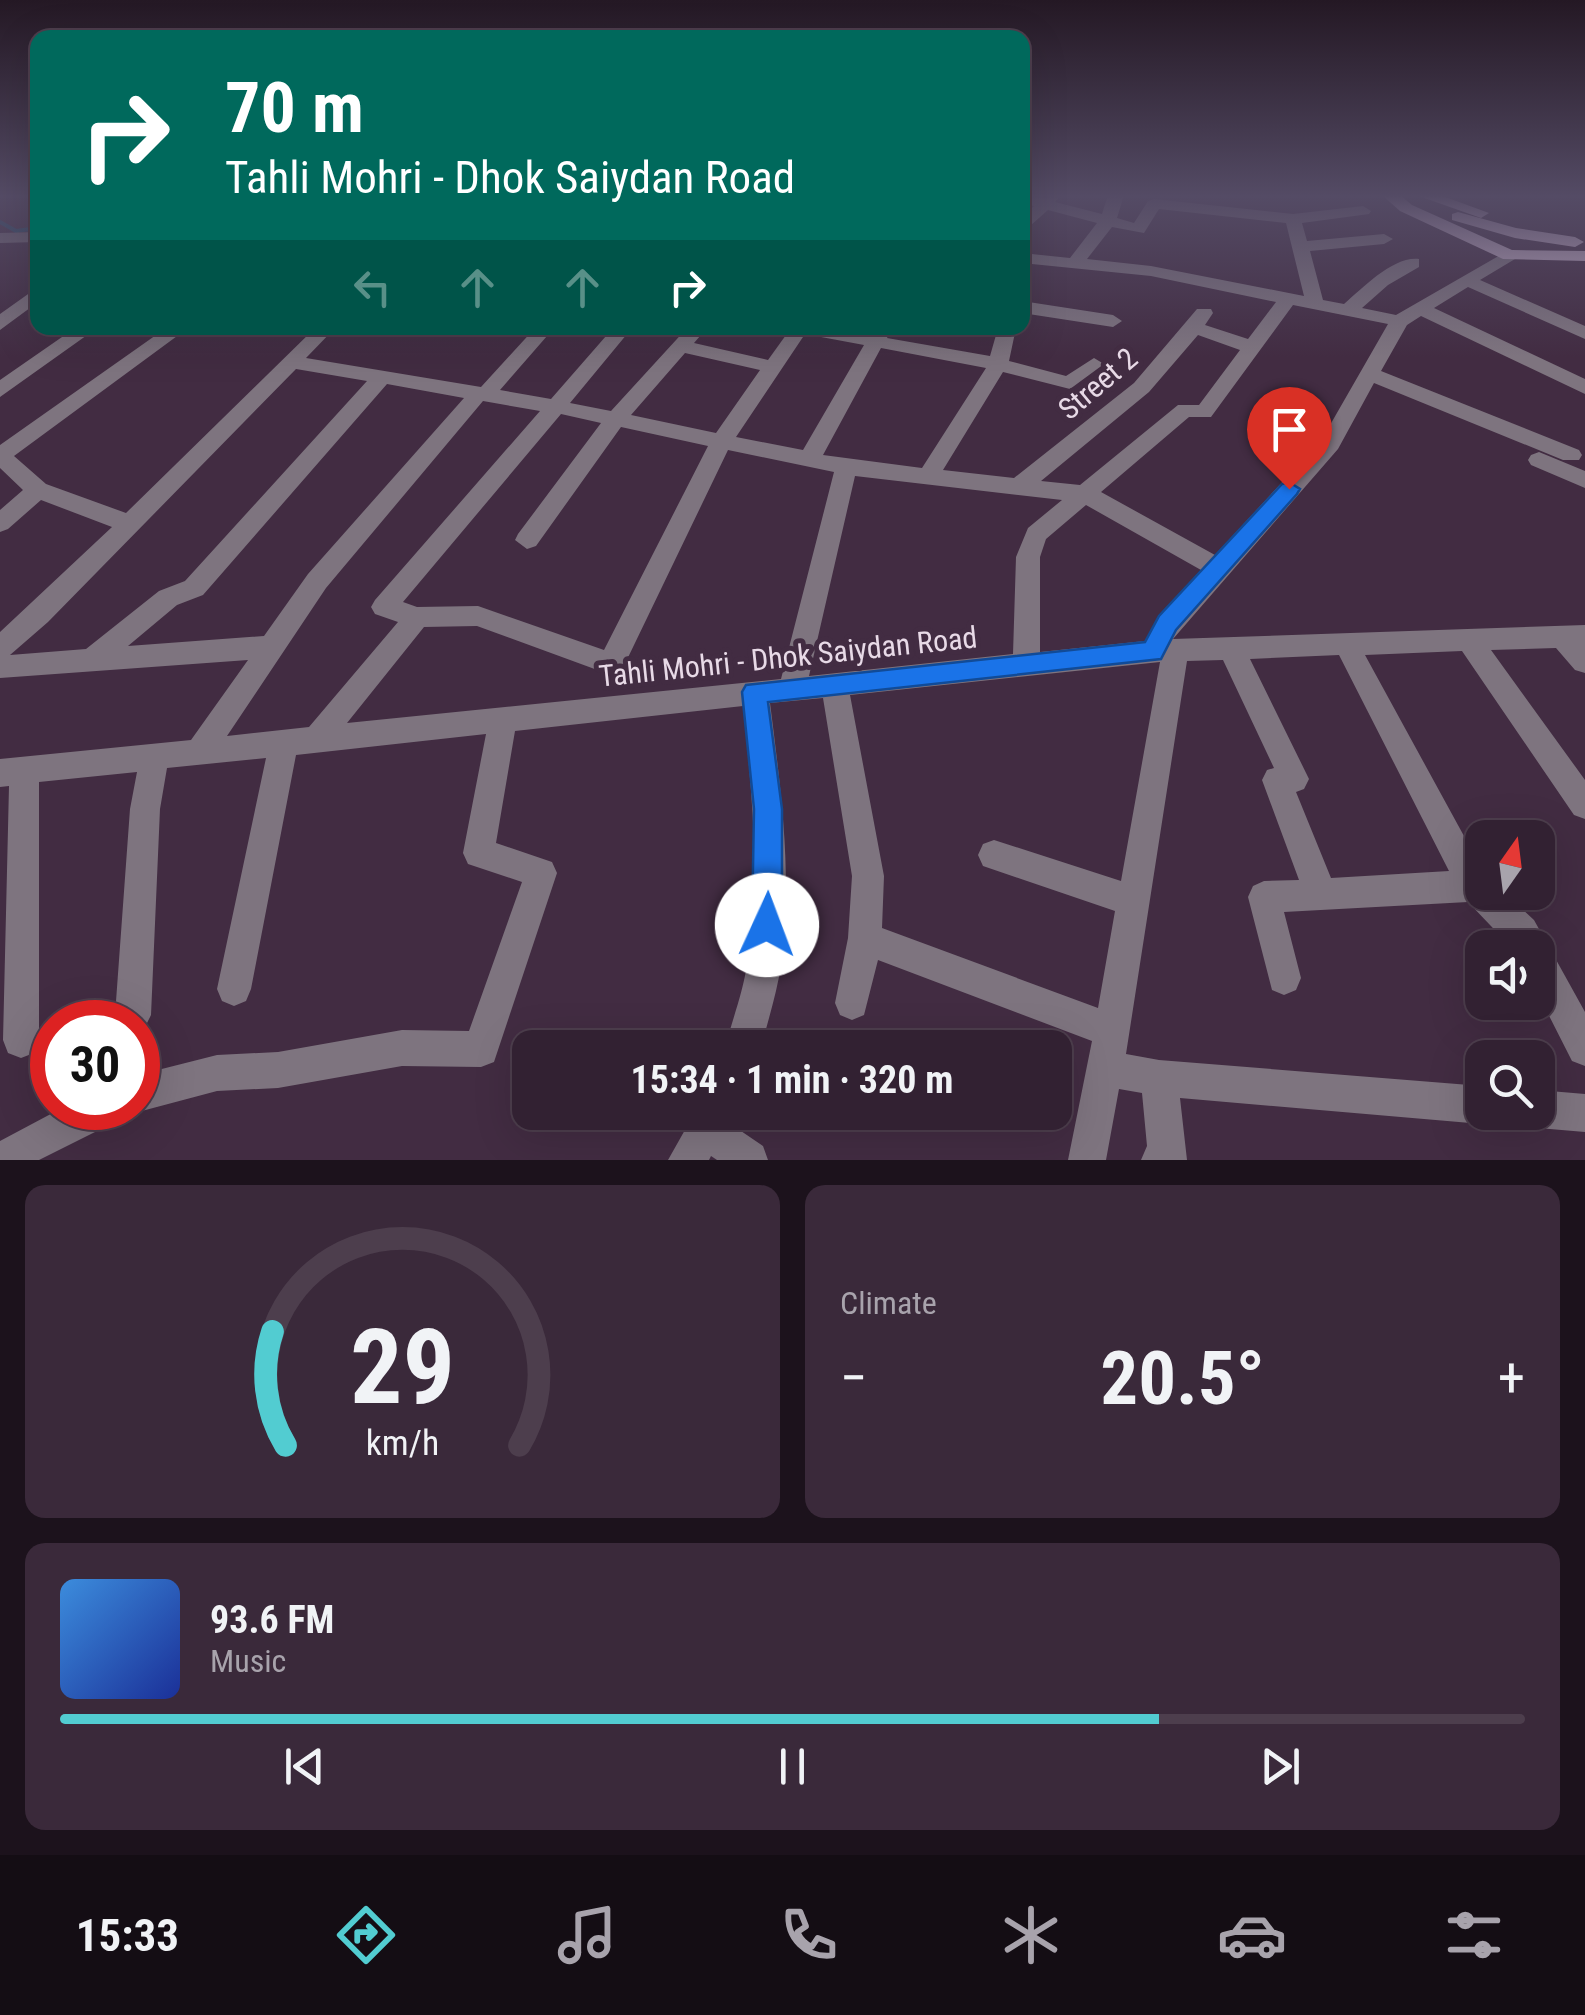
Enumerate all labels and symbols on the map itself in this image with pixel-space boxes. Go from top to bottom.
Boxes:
street label: Street 2 [1051,341,1144,427]
pin [1247,387,1332,490]
street label: Tahli Mohri - Dhok Saiydan Road [597,619,979,694]
north arrow [1465,820,1555,910]
position arrow [715,873,819,977]
speed limit sign: 30 [30,1000,160,1130]

